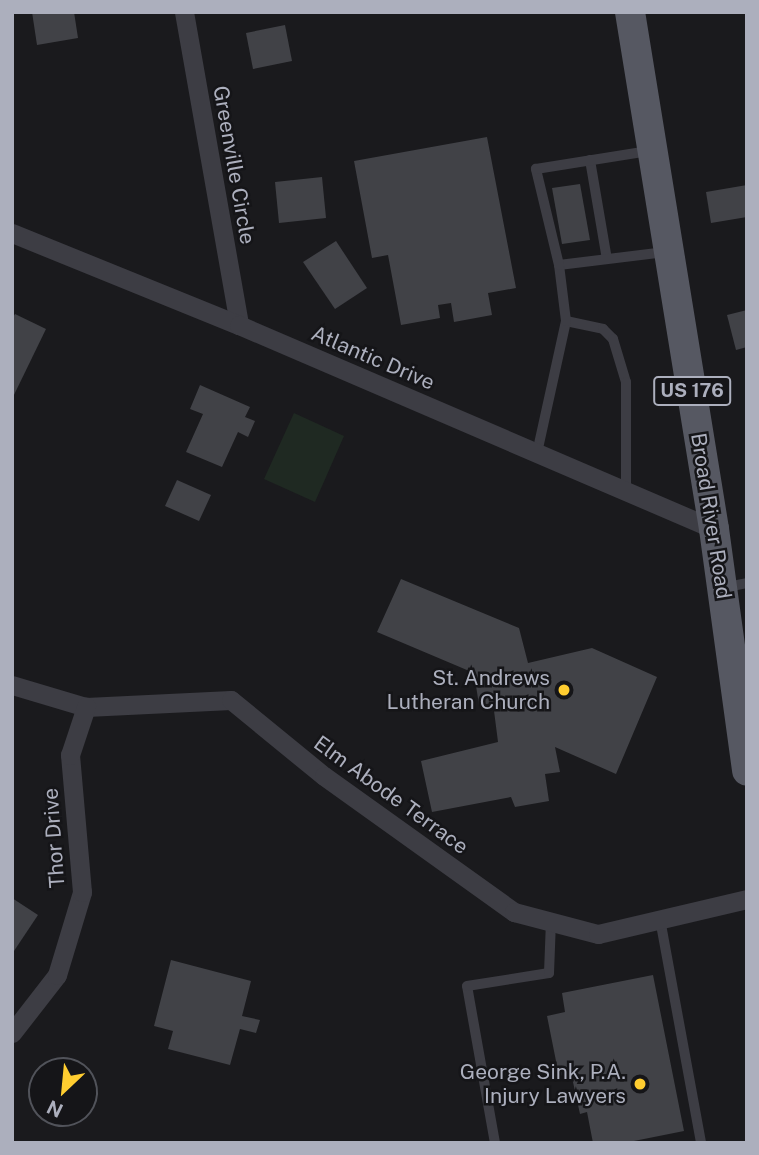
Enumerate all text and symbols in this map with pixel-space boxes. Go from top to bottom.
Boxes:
street label: Greenville Circle [208,84,260,246]
street label: Atlantic Drive [308,321,438,395]
road number: US 176 [652,376,732,406]
street label: Broad River Road [685,431,737,601]
place label: St. Andrews Lutheran Church [386,665,550,715]
marker: St. Andrews Lutheran Church [556,682,572,698]
street label: Elm Abode Terrace [309,730,473,860]
street label: Thor Drive [38,787,70,889]
north arrow [28,1057,98,1127]
place label: George Sink, P.A. Injury Lawyers [459,1059,626,1109]
marker: George Sink, P.A. Injury Lawyers [632,1076,648,1092]
text: N [43,1096,66,1122]

